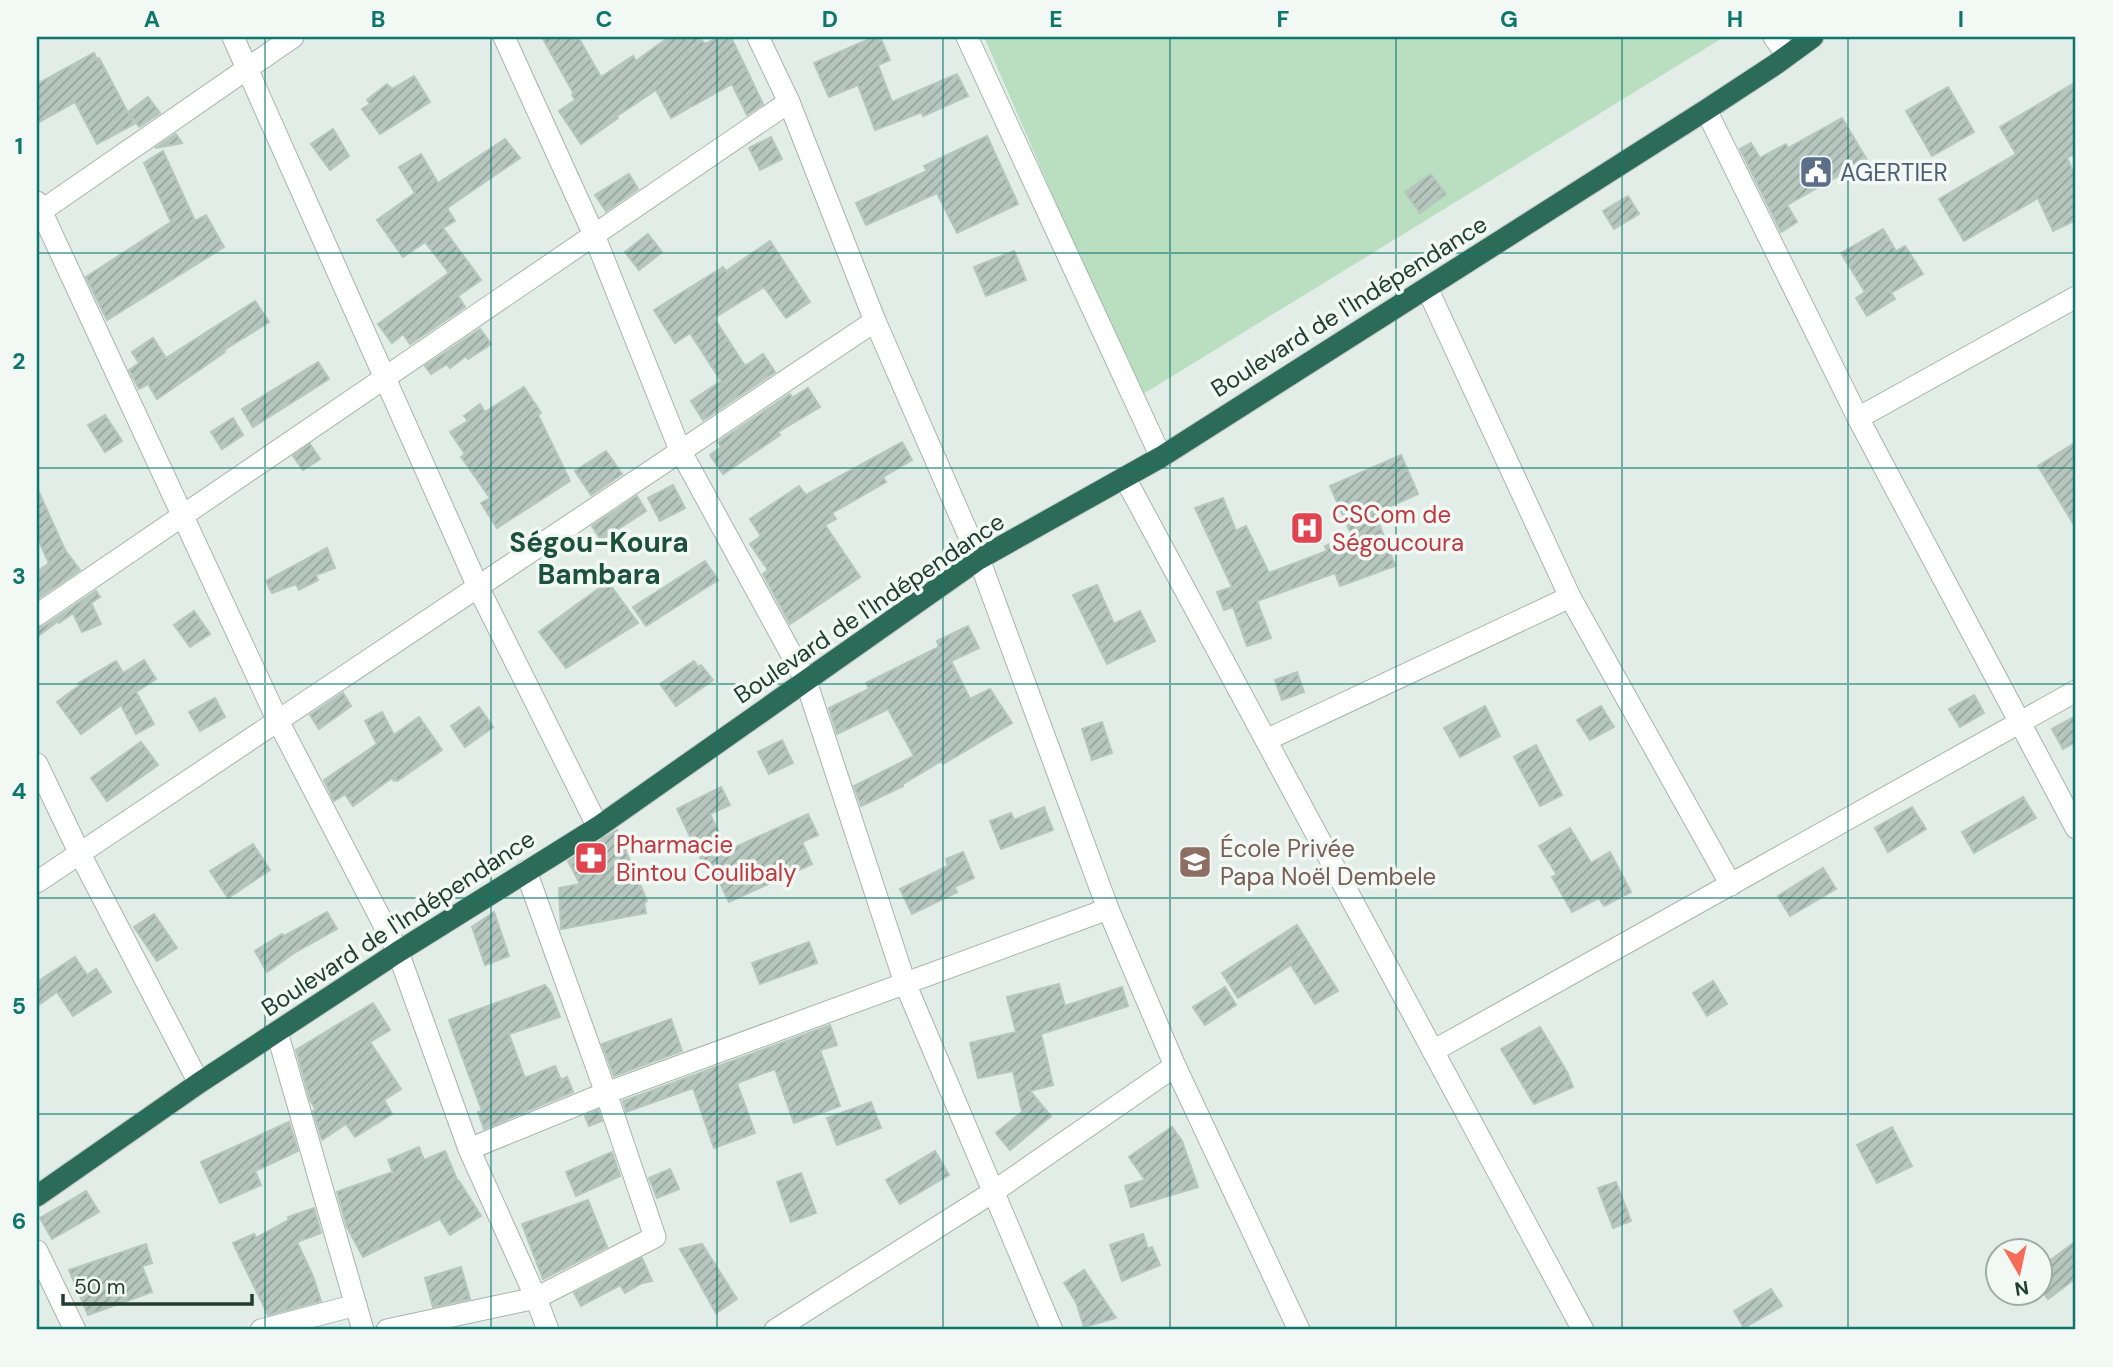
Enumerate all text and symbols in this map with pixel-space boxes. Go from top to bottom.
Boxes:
text: A [144,4,160,34]
text: B [371,4,385,34]
text: C [596,4,612,34]
text: D [822,4,838,34]
text: E [1049,4,1063,34]
text: F [1277,4,1290,34]
text: G [1500,4,1518,34]
text: H [1727,4,1743,34]
text: I [1958,4,1964,34]
text: 1 [15,131,23,161]
public building icon: AGERTIER [1797,153,1835,191]
place label: AGERTIER [1840,157,1948,188]
street label: Boulevard de l'Indépendance [1205,208,1493,404]
text: 2 [12,346,26,376]
place label: CSCom de Ségoucoura [1332,499,1464,558]
street label: Boulevard de l'Indépendance [728,506,1010,710]
hospital icon: CSCom de Ségoucoura [1288,509,1326,547]
district label: Ségou-Koura Bambara [509,524,689,593]
text: 3 [12,561,26,591]
text: 4 [12,776,27,806]
street label: Boulevard de l'Indépendance [255,823,541,1023]
place label: Pharmacie Bintou Coulibaly [616,829,797,888]
place label: École Privée Papa Noël Dembele [1220,833,1436,892]
pharmacy icon: Pharmacie Bintou Coulibaly [572,839,610,877]
school or university icon: École Privée Papa Noël Dembele [1176,843,1214,881]
text: 5 [12,991,26,1021]
text: 6 [12,1206,26,1236]
north arrow [1983,1238,2054,1308]
scale bar [63,1262,252,1306]
text: 50 m [74,1273,125,1301]
text: N [2013,1275,2030,1302]

